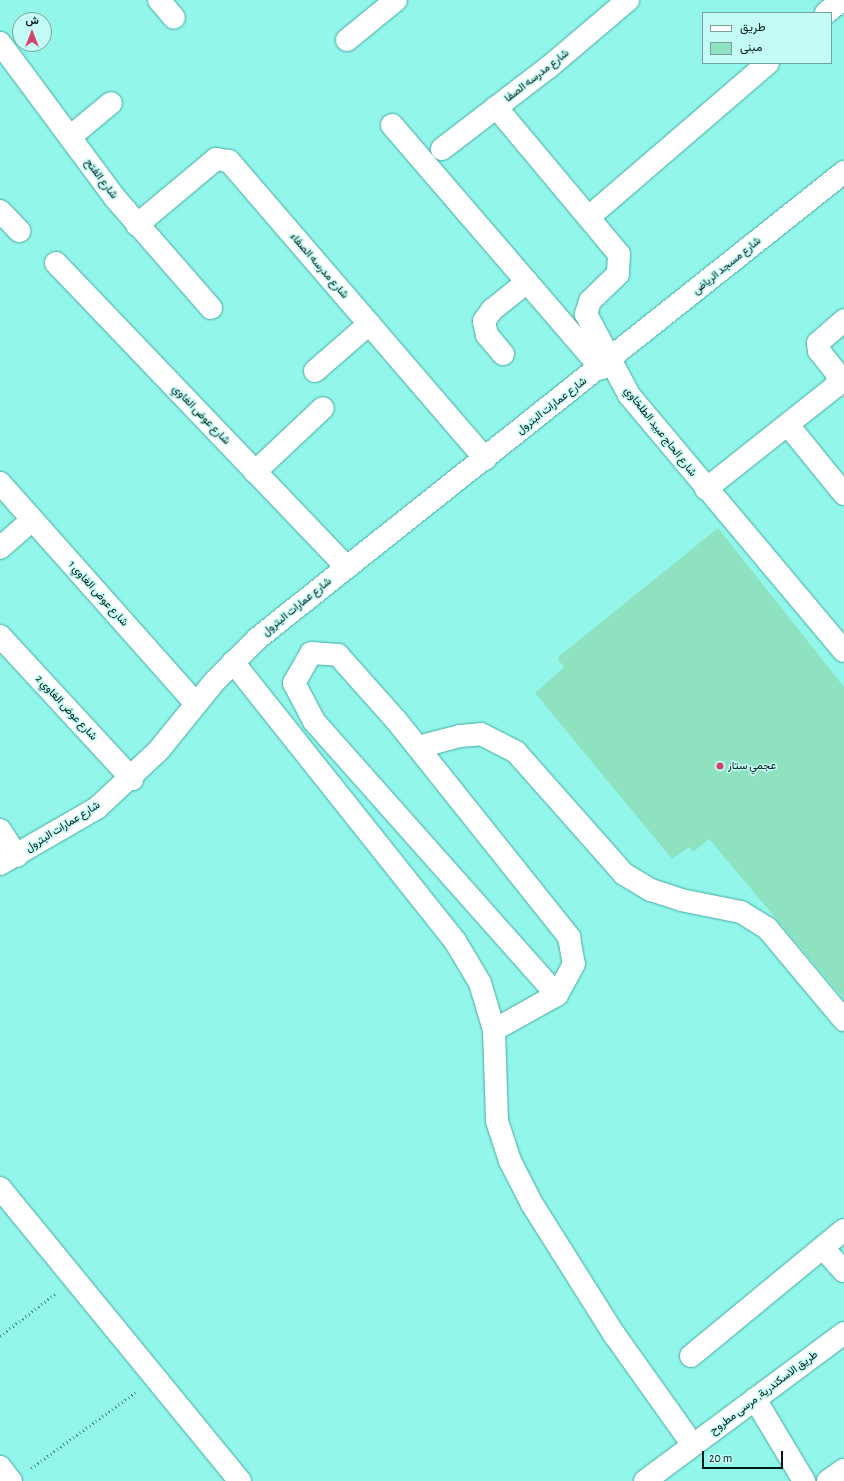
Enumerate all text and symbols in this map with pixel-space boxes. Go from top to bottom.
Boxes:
north arrow [12,12,52,52]
legend [702,12,832,64]
text: ش [25,15,39,26]
text: طريق [740,21,765,33]
text: مبنى [740,41,762,53]
street label: شارع مدرسه الصفا [502,47,572,105]
street label: شارع الفتح [82,156,120,202]
street label: شارع مدرسه الصفاء [287,230,351,302]
street label: شارع مسجد الرياض [690,234,764,298]
street label: شارع عمارات البترول [514,375,590,437]
street label: شارع عوض الغاوي [169,382,233,448]
street label: شارع الحاج عبيد الطلخاوي [621,385,699,479]
street label: شارع عوض الغاوي 1 [65,559,131,629]
street label: شارع عمارات البترول [260,575,334,639]
street label: شارع عوض الغاوي 2 [32,673,100,743]
place label: عجمي ستار [728,759,776,773]
marker: عجمي ستار [715,761,725,771]
street label: شارع عمارات البترول [23,799,103,855]
street label: طريق الاسكندرية, مرسى مطروح [708,1348,820,1438]
scale bar [704,1443,785,1469]
text: 20 m [709,1452,732,1464]

